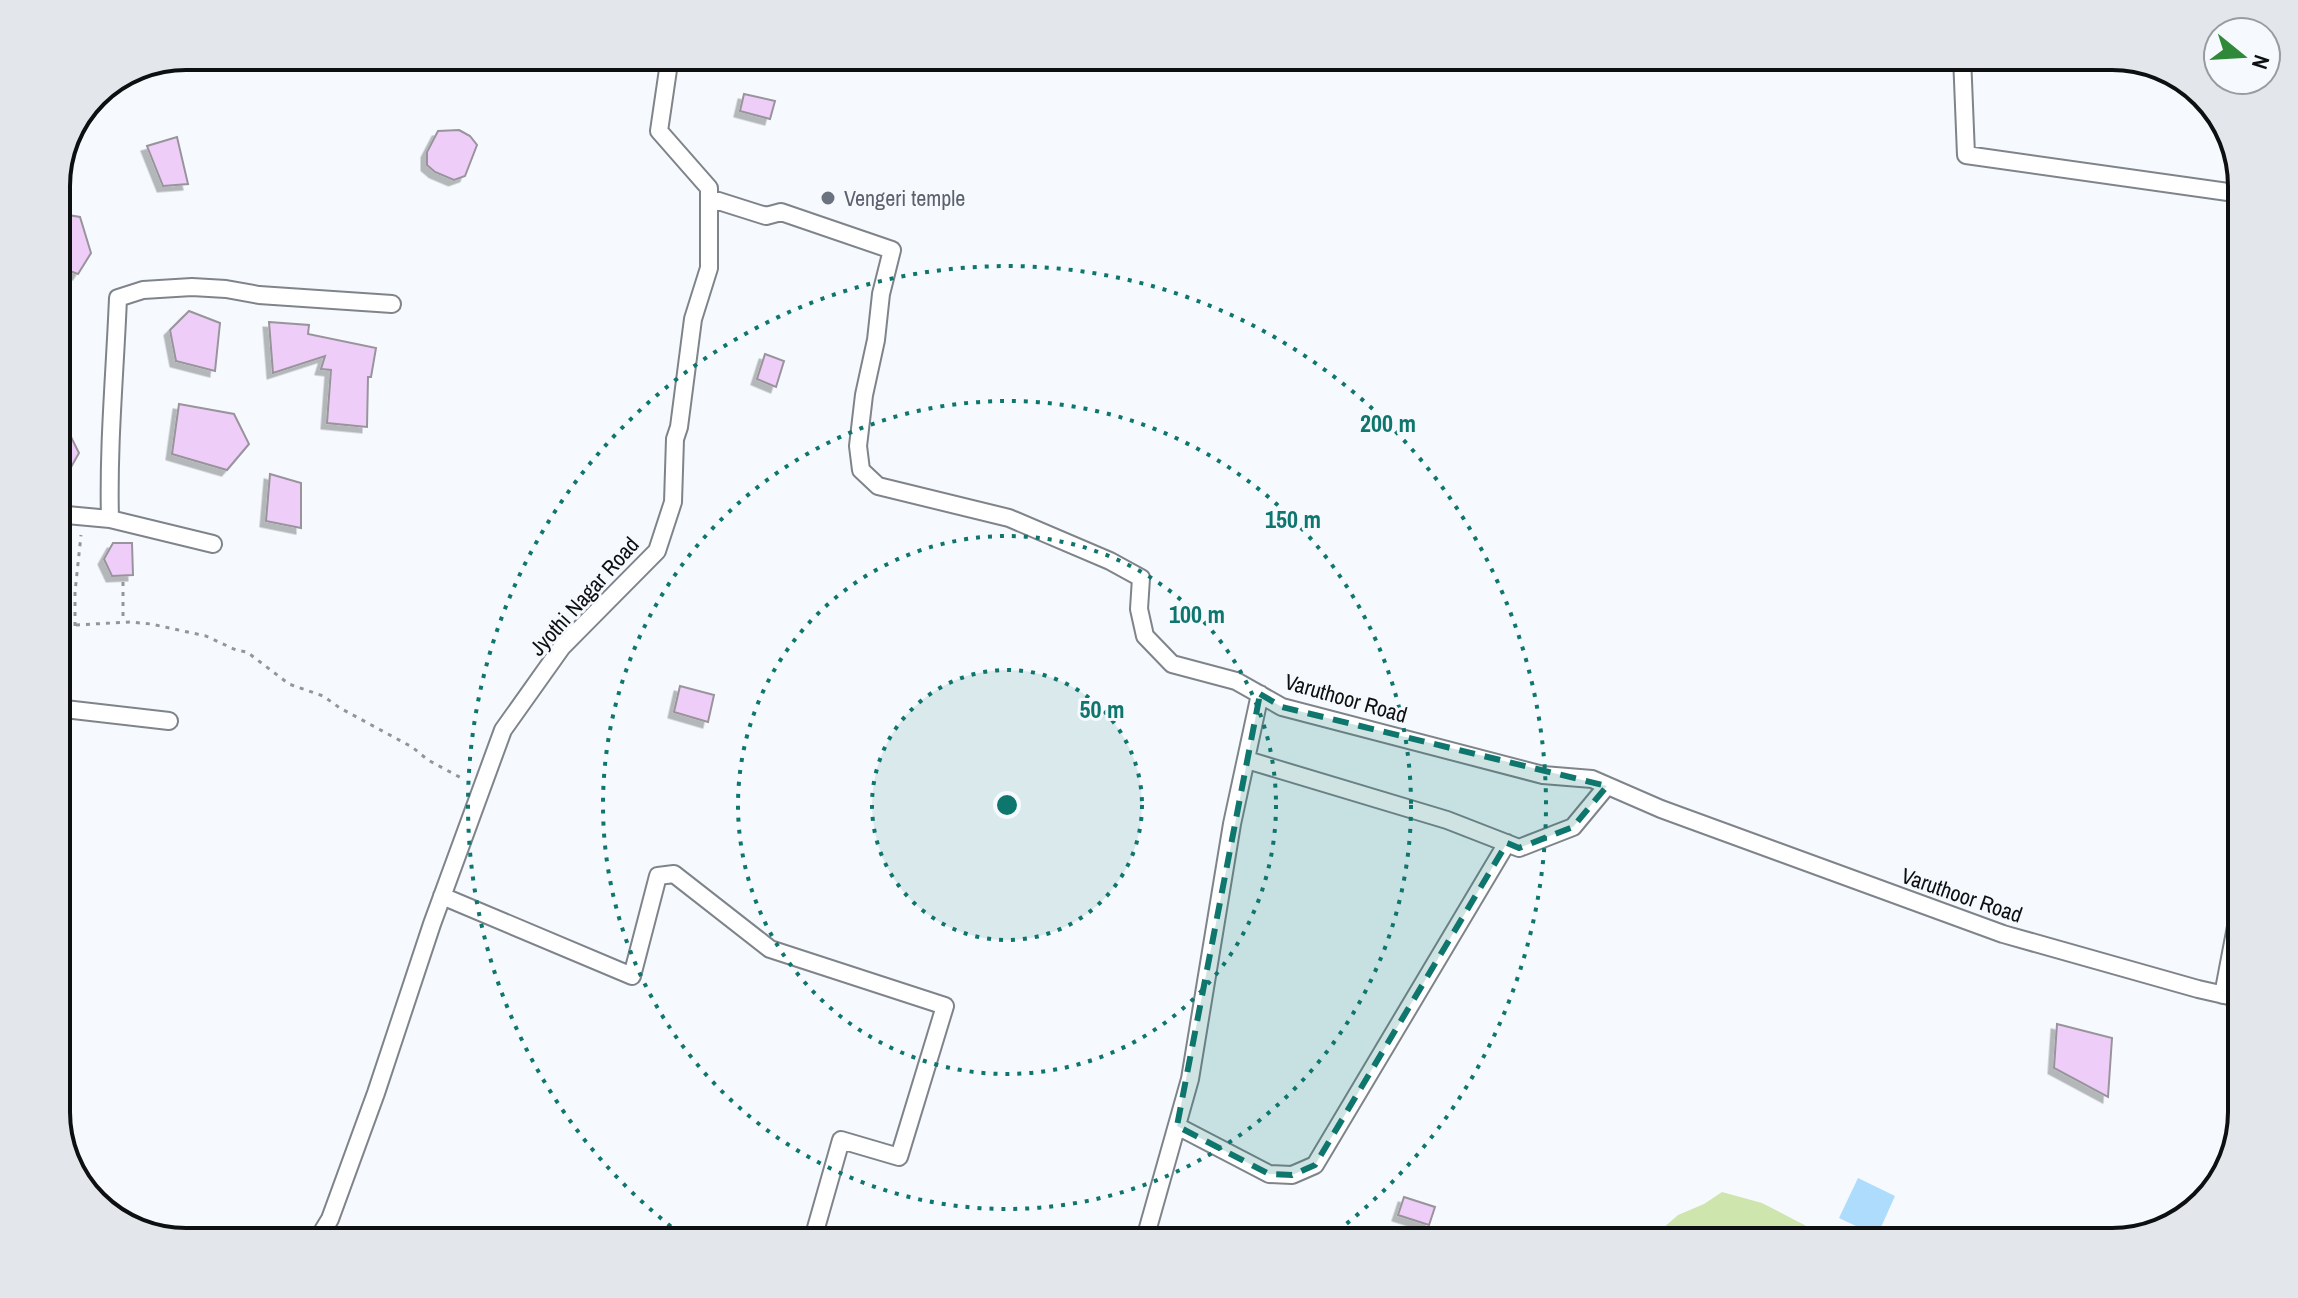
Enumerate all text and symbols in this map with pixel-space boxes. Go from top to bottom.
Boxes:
north arrow [2202,16,2282,96]
text: N [2245,51,2277,73]
place label: Vengeri temple [844,183,965,213]
marker: Vengeri temple [819,189,837,207]
text: 200 m [1360,407,1416,439]
text: 150 m [1265,503,1321,535]
street label: Jyothi Nagar Road [523,530,645,662]
text: 100 m [1169,598,1225,630]
street label: Varuthoor Road [1281,666,1411,730]
text: 50 m [1080,693,1124,725]
centre of rings [993,791,1021,819]
street label: Varuthoor Road [1898,860,2026,930]

